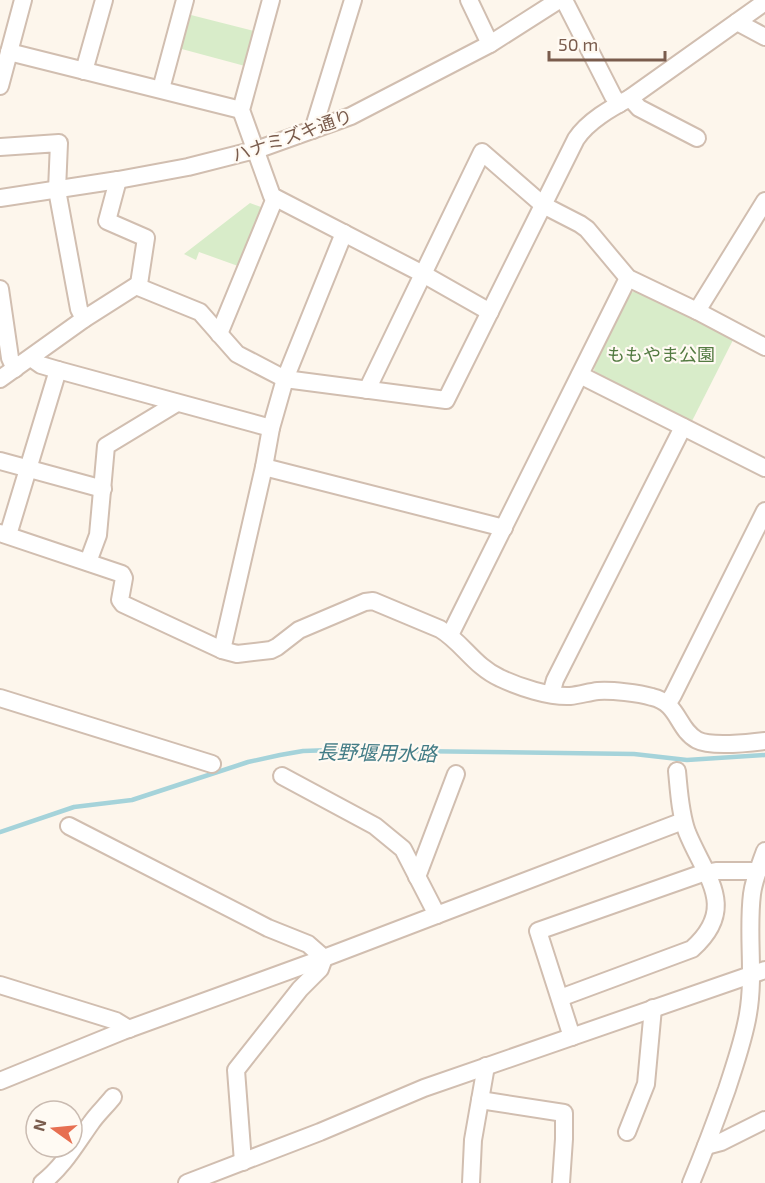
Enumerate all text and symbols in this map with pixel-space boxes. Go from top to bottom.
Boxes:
scale bar [549,24,664,62]
text: 50 m [558,33,598,55]
street label: ハナミズキ通り [229,104,355,166]
park label: ももやま公園 [607,343,715,365]
water label: 長野堰用水路 [317,739,439,765]
north arrow [24,1099,84,1159]
text: N [28,1117,50,1133]

